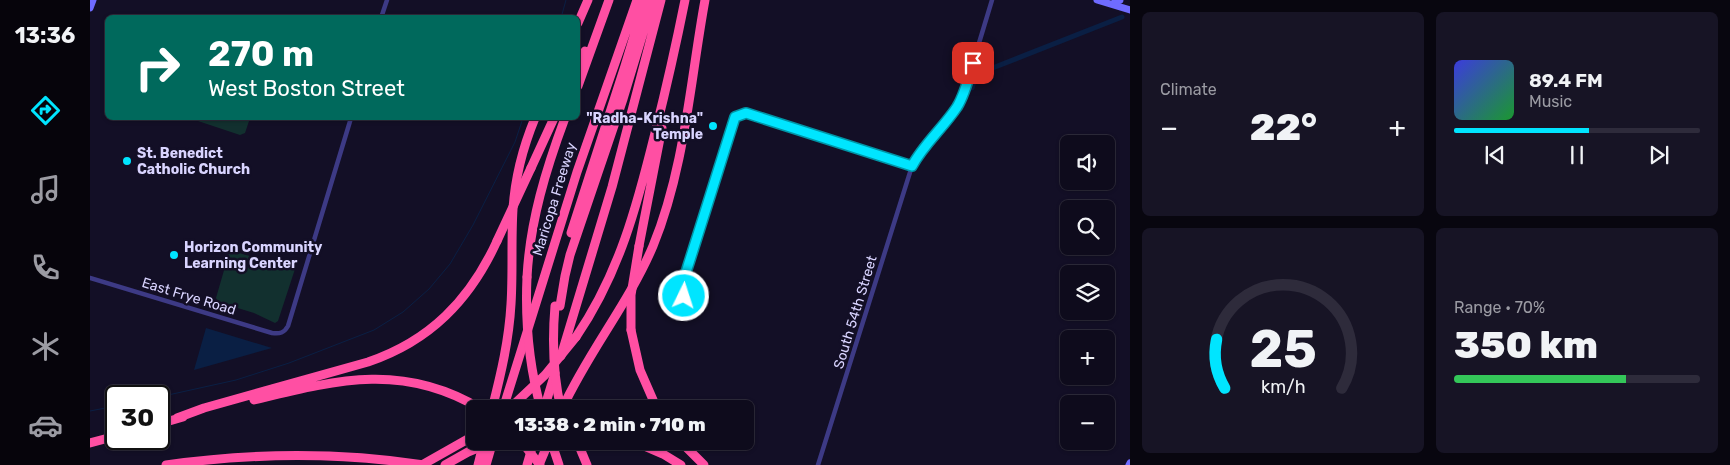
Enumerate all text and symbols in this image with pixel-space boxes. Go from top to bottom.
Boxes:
text: 13:36 [15,22,75,49]
text: 270 m [208,33,314,75]
icon: right [125,35,190,100]
pin [952,42,994,84]
icon: arrive [959,49,987,77]
text: 89.4 FM [1529,69,1603,92]
text: West Boston Street [208,75,405,102]
text: Climate [1160,80,1217,99]
text: Music [1529,92,1572,111]
icon: directions [28,93,63,128]
text: 22° [1250,104,1317,150]
place label: "Radha-Krishna" Temple [586,110,703,143]
text: − [1160,111,1178,144]
text: + [1389,111,1406,144]
marker: "Radha-Krishna" Temple [707,120,719,132]
map controls [1060,135,1115,450]
button: sound [1060,135,1115,190]
street label: Maricopa Freeway [529,140,580,258]
icon: previous [1481,141,1509,169]
icon: pause [1563,141,1591,169]
icon: next [1645,141,1673,169]
place label: St. Benedict Catholic Church [137,145,250,178]
marker: St. Benedict Catholic Church [121,155,133,167]
icon: music [28,172,63,207]
button: search [1060,200,1115,255]
place label: Horizon Community Learning Center [184,239,323,272]
marker: Horizon Community Learning Center [168,249,180,261]
icon: phone [28,250,63,285]
street label: South 54th Street [830,253,881,371]
button: layers [1060,265,1115,320]
position arrow [657,269,709,321]
street label: East Frye Road [140,274,238,319]
text: Range · 70% [1454,298,1545,317]
text: 25 [1249,318,1317,380]
text: 350 km [1454,322,1598,368]
icon: climate [28,329,63,364]
button: + [1060,330,1115,385]
text: km/h [1261,376,1305,397]
speed limit sign: 30 [105,385,170,450]
button: − [1060,395,1115,450]
icon: car [28,408,63,443]
text: 13:38 · 2 min · 710 m [514,413,706,436]

